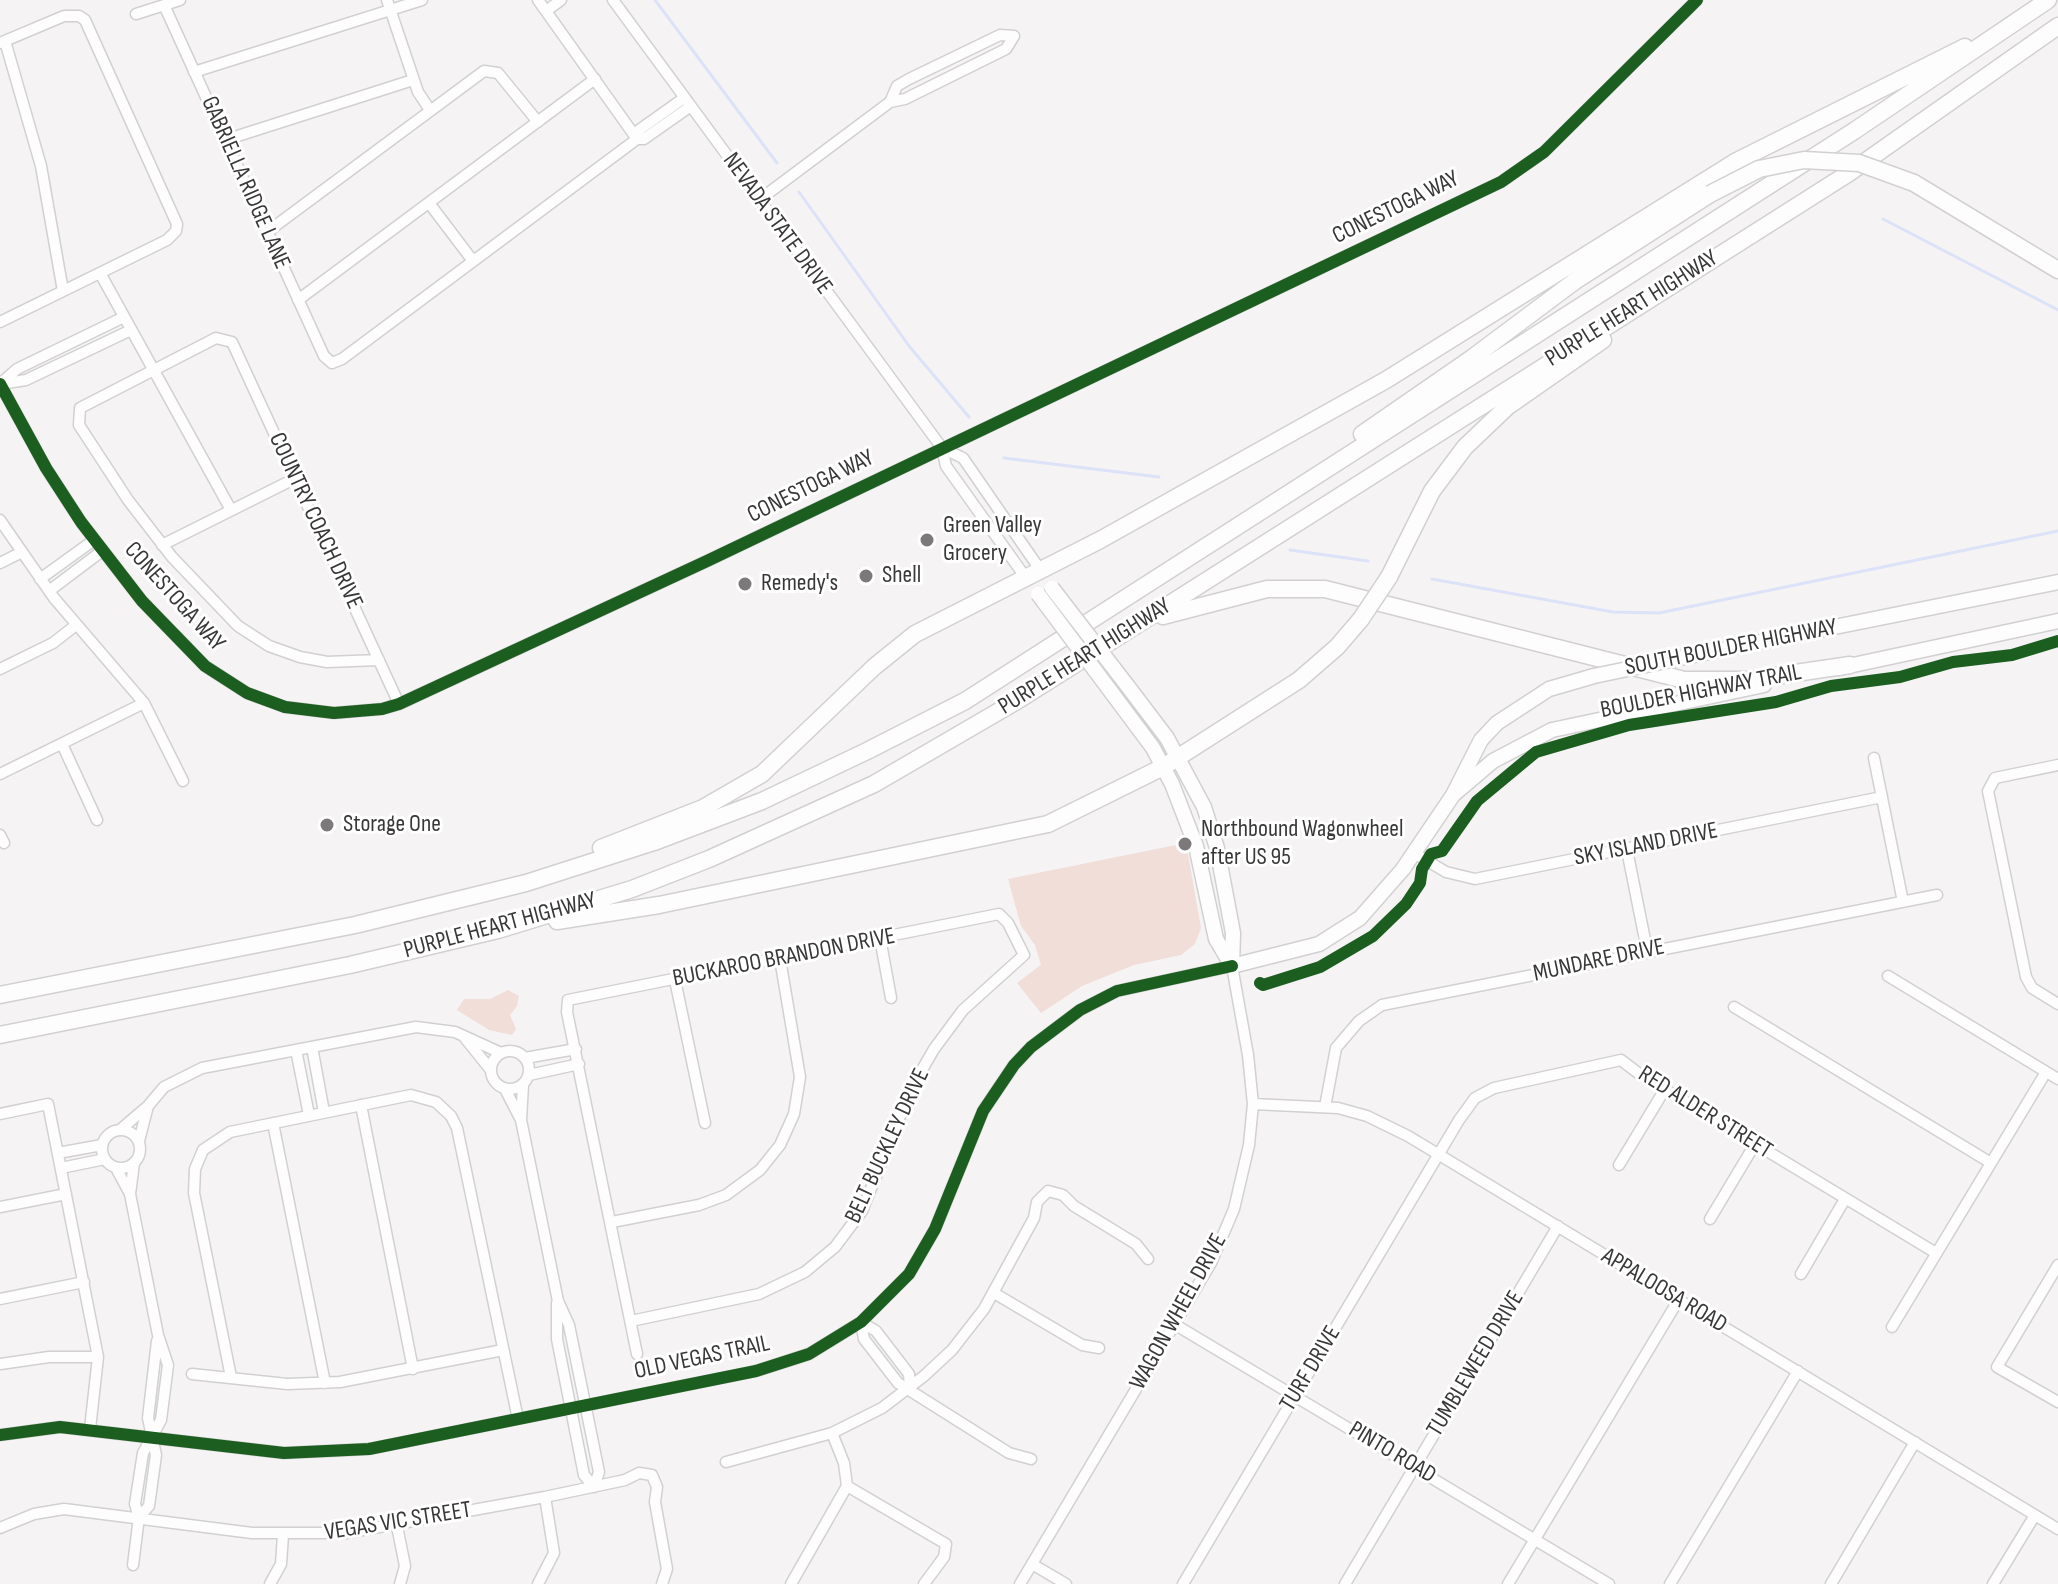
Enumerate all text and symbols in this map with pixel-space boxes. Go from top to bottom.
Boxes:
street label: GABRIELLA RIDGE LANE [194,92,296,274]
street label: NEVADA STATE DRIVE [716,148,838,300]
street label: CONESTOGA WAY [1328,165,1464,251]
street label: PURPLE HEART HIGHWAY [1540,244,1724,374]
street label: COUNTRY COACH DRIVE [262,428,368,614]
street label: CONESTOGA WAY [743,444,879,530]
place label: Green Valley Grocery [943,512,1042,568]
marker: Green Valley Grocery [918,531,936,549]
street label: CONESTOGA WAY [117,536,231,658]
place label: Shell [882,562,921,590]
marker: Shell [857,567,875,585]
place label: Remedy's [761,570,838,598]
marker: Remedy's [736,575,754,593]
street label: PURPLE HEART HIGHWAY [993,592,1177,722]
street label: SOUTH BOULDER HIGHWAY [1623,613,1839,683]
street label: BOULDER HIGHWAY TRAIL [1598,658,1804,726]
place label: Storage One [343,811,441,839]
marker: Storage One [318,816,336,834]
place label: Northbound Wagonwheel after US 95 [1201,816,1403,872]
street label: SKY ISLAND DRIVE [1572,817,1720,873]
marker: Northbound Wagonwheel after US 95 [1176,835,1194,853]
street label: PURPLE HEART HIGHWAY [401,886,599,966]
street label: BUCKAROO BRANDON DRIVE [670,922,898,994]
street label: MUNDARE DRIVE [1531,933,1667,989]
street label: RED ALDER STREET [1633,1060,1777,1166]
street label: BELT BUCKLEY DRIVE [840,1064,936,1228]
street label: WAGON WHEEL DRIVE [1124,1229,1234,1395]
street label: APPALOOSA ROAD [1596,1242,1732,1340]
street label: TUMBLEWEED DRIVE [1421,1286,1531,1442]
street label: TURF DRIVE [1274,1321,1348,1417]
street label: OLD VEGAS TRAIL [632,1330,772,1386]
street label: PINTO ROAD [1343,1416,1441,1490]
street label: VEGAS VIC STREET [323,1496,473,1548]

